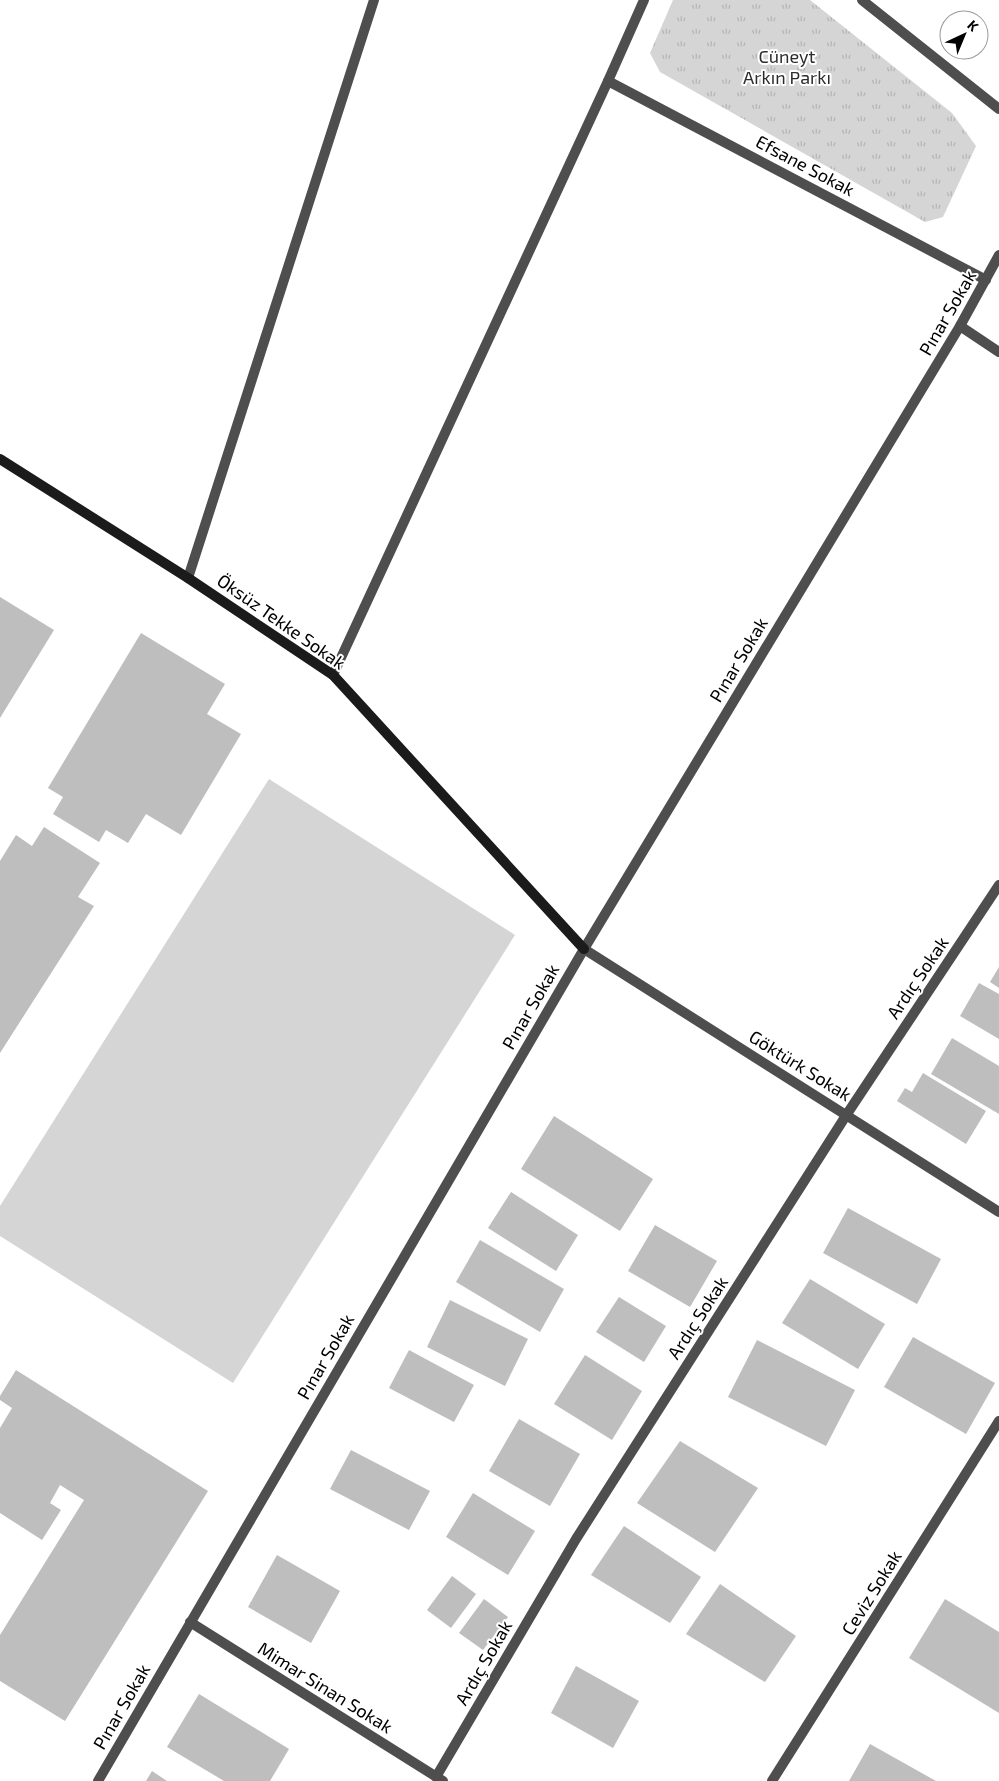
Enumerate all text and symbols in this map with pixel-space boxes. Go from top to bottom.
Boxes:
north arrow [939,10,989,60]
text: K [964,16,983,35]
park label: Cüneyt Arkın Parkı [743,45,831,88]
street label: Efsane Sokak [752,130,859,200]
street label: Pınar Sokak [914,266,980,359]
street label: Öksüz Tekke Sokak [213,569,350,674]
street label: Pınar Sokak [704,613,772,706]
street label: Ardıç Sokak [882,932,954,1023]
street label: Pınar Sokak [497,960,563,1053]
street label: Göktürk Sokak [745,1025,856,1105]
street label: Ardıç Sokak [662,1272,733,1364]
street label: Pınar Sokak [292,1310,358,1403]
street label: Ceviz Sokak [836,1546,906,1639]
street label: Ardıç Sokak [450,1616,517,1709]
street label: Mimar Sinan Sokak [254,1637,397,1737]
street label: Pınar Sokak [88,1660,154,1753]

